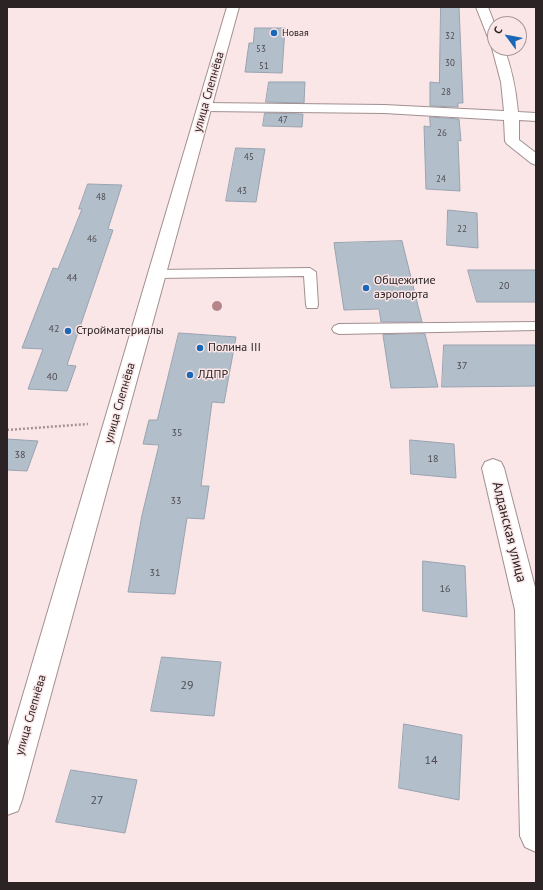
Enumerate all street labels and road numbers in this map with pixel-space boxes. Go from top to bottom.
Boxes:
street label: улица Слепнёва [191,50,227,134]
street label: улица Слепнёва [102,361,138,445]
street label: Алданская улица [488,480,530,584]
street label: улица Слепнёва [13,673,49,757]

